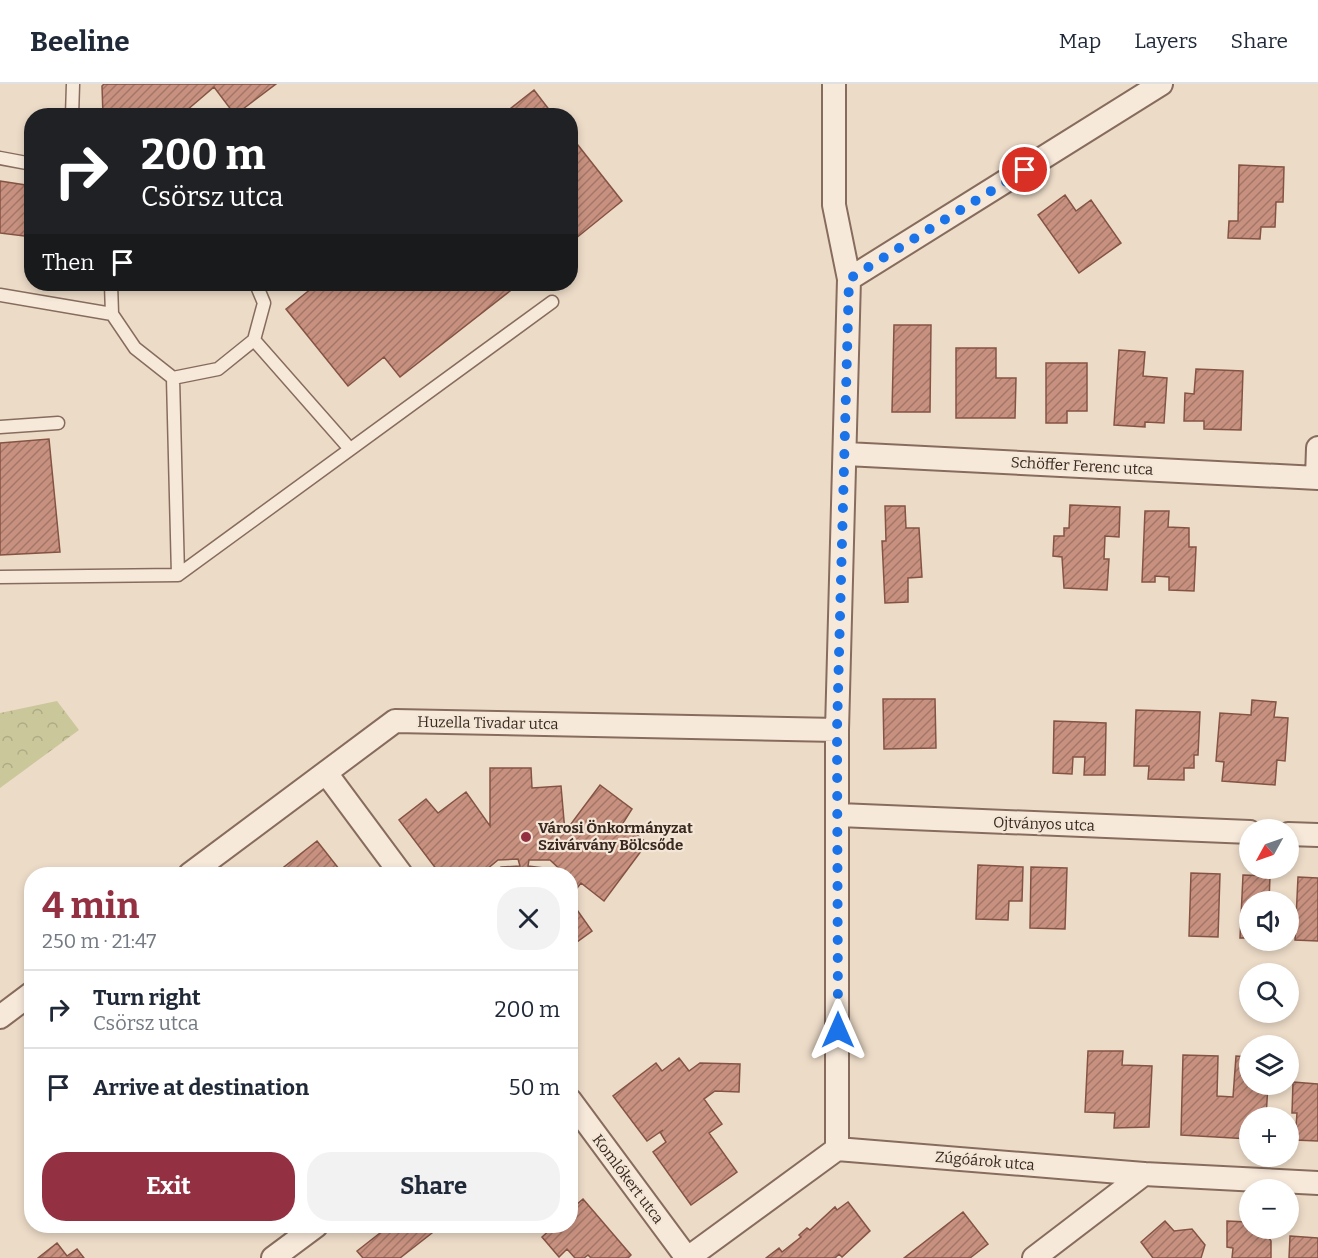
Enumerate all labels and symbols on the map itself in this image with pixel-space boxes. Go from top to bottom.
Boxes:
pin [999,144,1050,195]
street label: Schöffer Ferenc utca [1010,453,1154,479]
street label: Huzella Tivadar utca [417,713,559,733]
street label: Ojtványos utca [993,813,1095,835]
place label: Városi Önkormányzat Szivárvány Bölcsőde [538,819,693,854]
north arrow [1239,819,1299,879]
marker: Városi Önkormányzat Szivárvány Bölcsőde [519,830,533,844]
position arrow [806,998,870,1062]
street label: Komlókert utca [589,1131,667,1227]
street label: Zúgóárok utca [934,1148,1036,1174]

